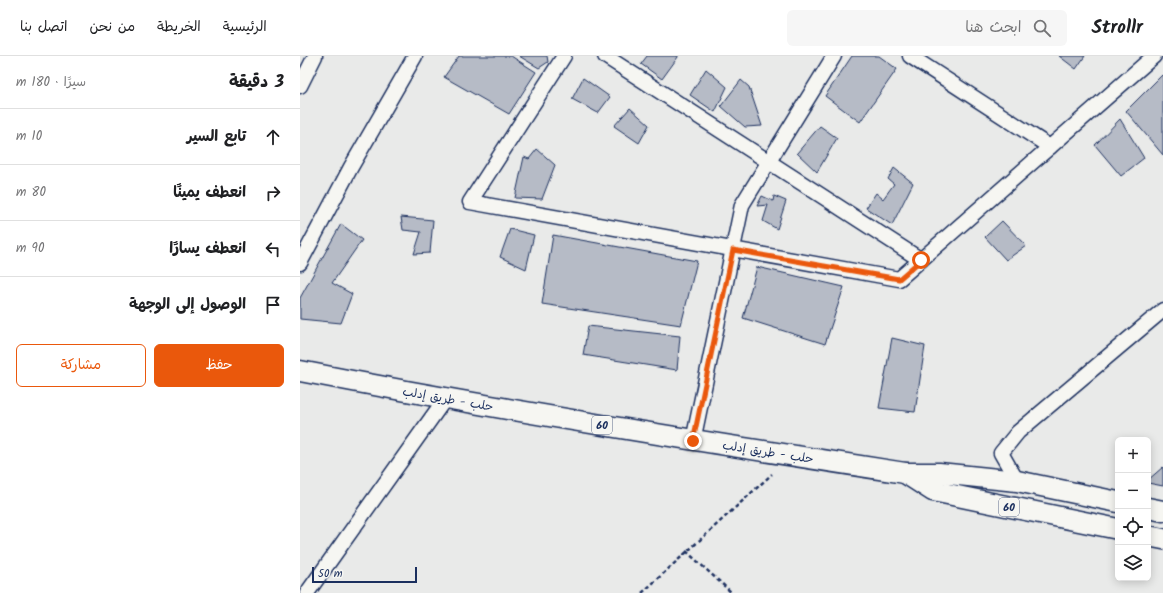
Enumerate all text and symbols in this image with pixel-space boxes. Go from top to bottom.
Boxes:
search box [787,10,1067,46]
text: Strollr [1091,13,1143,43]
text: اتصل بنا [20,16,68,38]
text: من نحن [90,16,135,38]
text: الخريطة [157,16,201,38]
text: الرئيسية [223,16,267,38]
text: ابحث هنا [965,16,1021,40]
icon: search [1031,17,1053,39]
text: 3 دقيقة [229,69,284,96]
text: سيرًا · 180 m [16,72,86,93]
text: تابع السير [187,125,246,149]
text: 10 m [16,126,42,147]
icon: ahead [262,126,284,148]
text: انعطف يمينًا [173,181,246,205]
text: 80 m [16,182,46,203]
icon: right [262,182,284,204]
text: انعطف يسارًا [169,237,246,261]
text: 90 m [16,238,44,259]
icon: left [262,238,284,260]
route start [912,251,930,269]
text: الوصول إلى الوجهة [129,293,246,317]
icon: arrive [262,294,284,316]
button: مشاركة [16,344,146,387]
button: حفظ [154,344,284,387]
street label: حلب - طريق إدلب [401,382,495,417]
road number: 60 [592,416,612,434]
route end [684,432,702,450]
street label: حلب - طريق إدلب [721,436,815,469]
map controls [1115,437,1151,581]
button: + [1115,437,1151,473]
button: − [1115,473,1151,509]
road number: 60 [999,498,1019,516]
button: locate [1115,509,1151,545]
button: layers [1115,545,1151,581]
scale bar [312,565,417,584]
text: 50 m [318,565,343,583]

